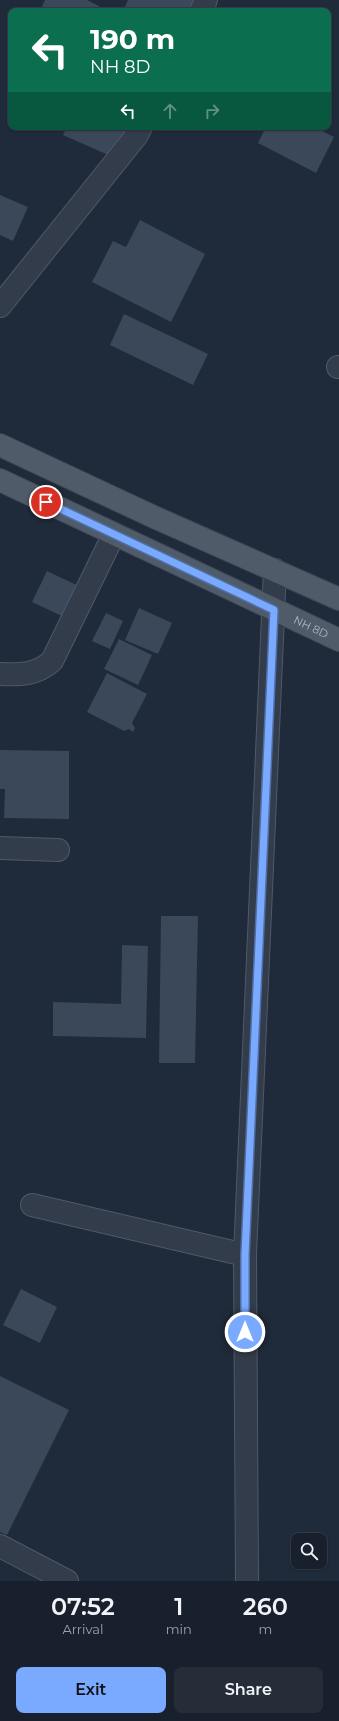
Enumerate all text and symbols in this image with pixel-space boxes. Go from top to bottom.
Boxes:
text: 190 m [90,22,175,56]
icon: left [24,24,76,76]
text: NH 8D [90,56,150,78]
icon: left [117,100,139,122]
icon: ahead [159,100,181,122]
icon: right [201,100,223,122]
pin [29,485,63,519]
icon: arrive [35,491,57,513]
street label: NH 8D [291,613,331,641]
position arrow [224,1311,266,1353]
map controls [291,1533,327,1569]
button: search [291,1533,327,1569]
text: 07:52 [51,1592,115,1621]
text: 1 [174,1592,183,1621]
text: 260 [243,1592,288,1621]
text: Arrival [62,1621,103,1637]
text: min [166,1621,192,1637]
text: m [259,1621,272,1637]
button: Exit [16,1667,166,1713]
button: Share [174,1667,323,1713]

